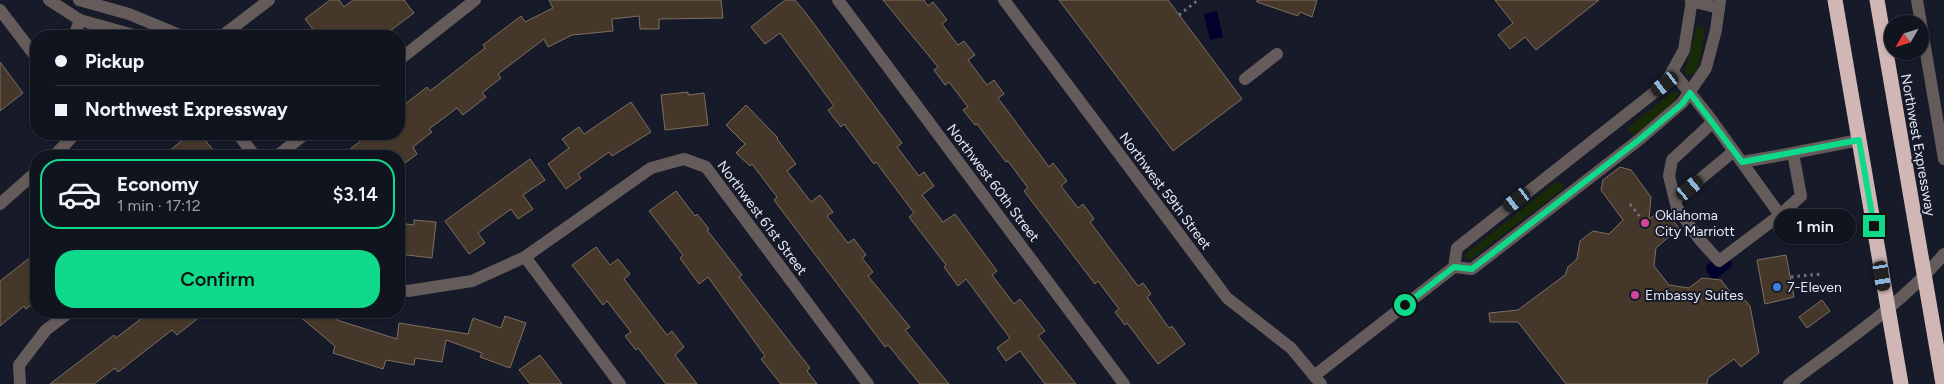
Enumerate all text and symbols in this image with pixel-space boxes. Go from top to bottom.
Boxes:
north arrow [1884,15,1929,60]
map controls [1884,15,1929,60]
text: Pickup [85,50,144,73]
car [1648,69,1681,99]
street label: Northwest Expressway [1897,72,1939,218]
text: Northwest Expressway [85,98,288,121]
street label: Northwest 60th Street [943,121,1043,245]
street label: Northwest 59th Street [1115,129,1215,253]
street label: Northwest 61st Street [714,158,810,278]
icon: car [57,172,102,217]
text: Economy [117,173,199,196]
car [1673,173,1706,203]
text: $3.14 [333,183,378,206]
car [1500,185,1533,215]
text: 1 min · 17:12 [117,196,201,215]
place label: Oklahoma City Marriott [1655,207,1735,240]
callout: 1 min [1774,208,1856,244]
route end [1863,215,1885,237]
marker: Oklahoma City Marriott [1639,217,1651,229]
text: 1 min [1796,217,1834,236]
button: Confirm [55,250,380,308]
car [1872,260,1891,292]
place label: 7-Eleven [1787,279,1842,296]
marker: 7-Eleven [1771,281,1783,293]
place label: Embassy Suites [1645,287,1744,304]
marker: Embassy Suites [1629,289,1641,301]
route start [1394,294,1416,316]

